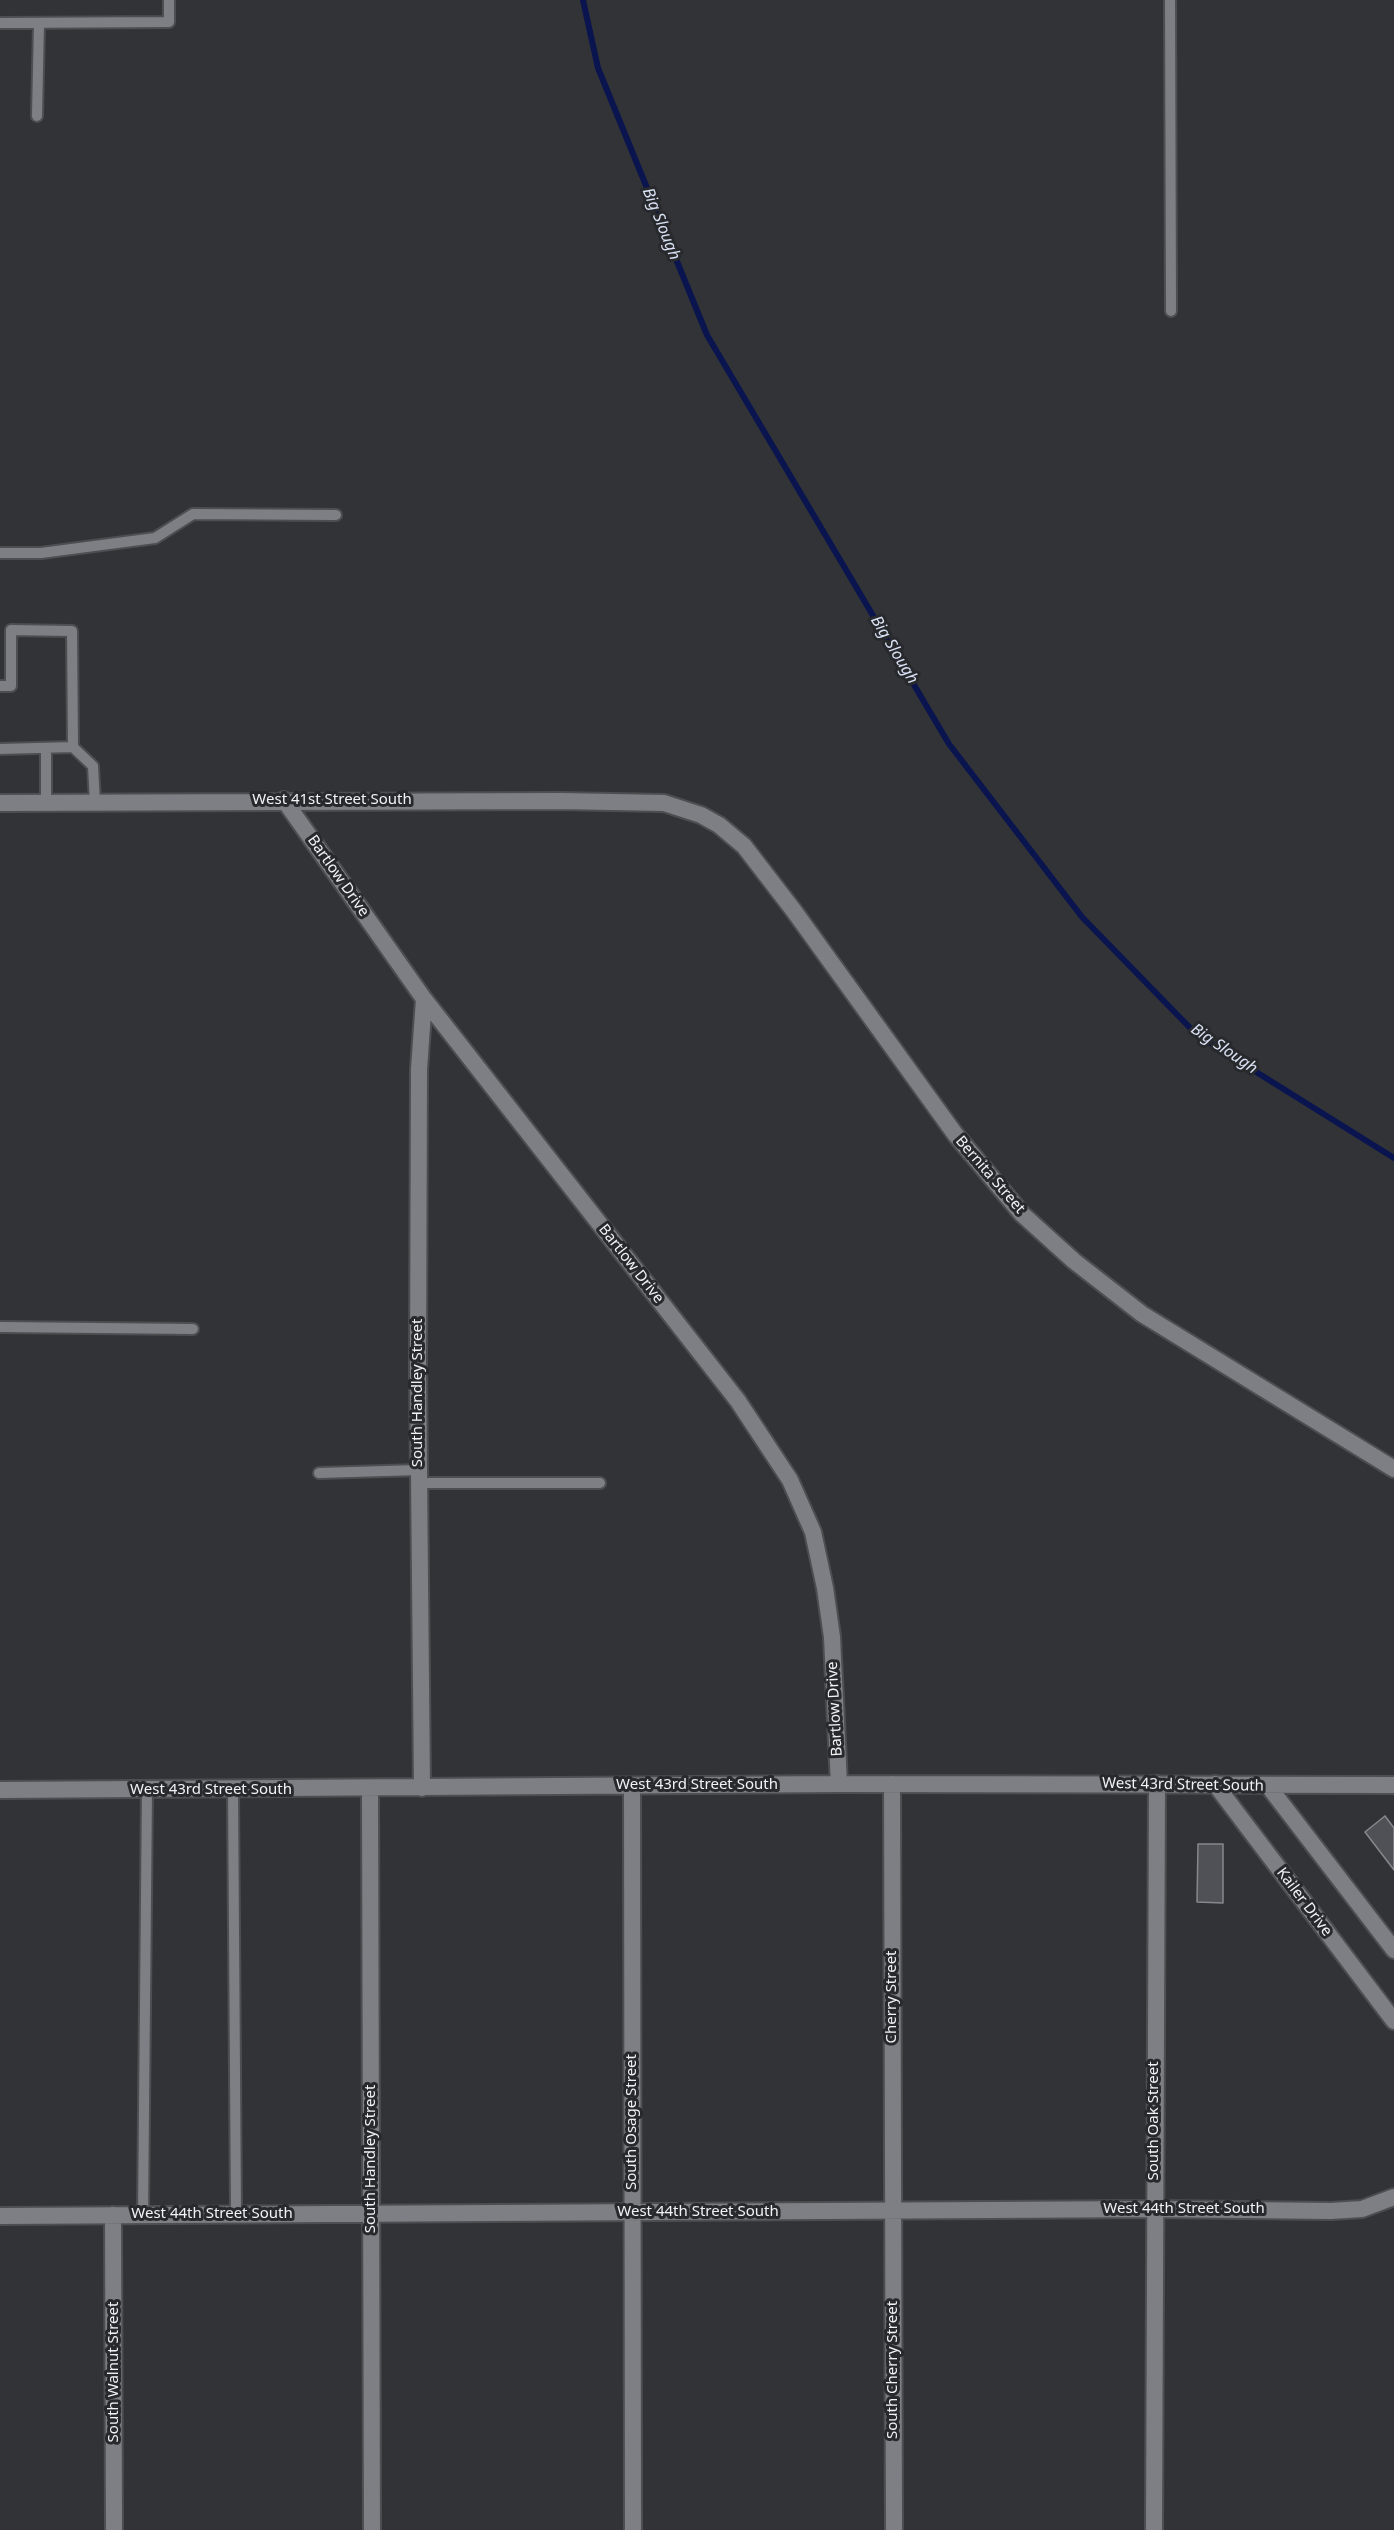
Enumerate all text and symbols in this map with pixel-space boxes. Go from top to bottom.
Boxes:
water label: Big Slough [638,185,684,263]
water label: Big Slough [866,612,922,688]
street label: West 41st Street South [252,791,412,809]
street label: Bartlow Drive [303,832,373,920]
water label: Big Slough [1187,1020,1261,1078]
street label: Bernita Street [951,1132,1029,1218]
street label: Bartlow Drive [595,1221,667,1307]
street label: South Handley Street [409,1319,427,1467]
street label: Bartlow Drive [824,1661,846,1757]
street label: West 43rd Street South [1102,1775,1264,1795]
street label: West 43rd Street South [616,1776,778,1794]
street label: West 43rd Street South [130,1781,292,1799]
street label: Kailer Drive [1272,1864,1336,1940]
street label: Cherry Street [883,1950,901,2044]
street label: South Osage Street [623,2054,641,2190]
street label: South Oak Street [1145,2061,1163,2181]
street label: South Handley Street [362,2085,380,2233]
street label: West 44th Street South [1103,2200,1265,2218]
street label: West 44th Street South [617,2203,779,2221]
street label: West 44th Street South [131,2205,293,2223]
street label: South Cherry Street [884,2301,902,2439]
street label: South Walnut Street [105,2302,123,2442]

